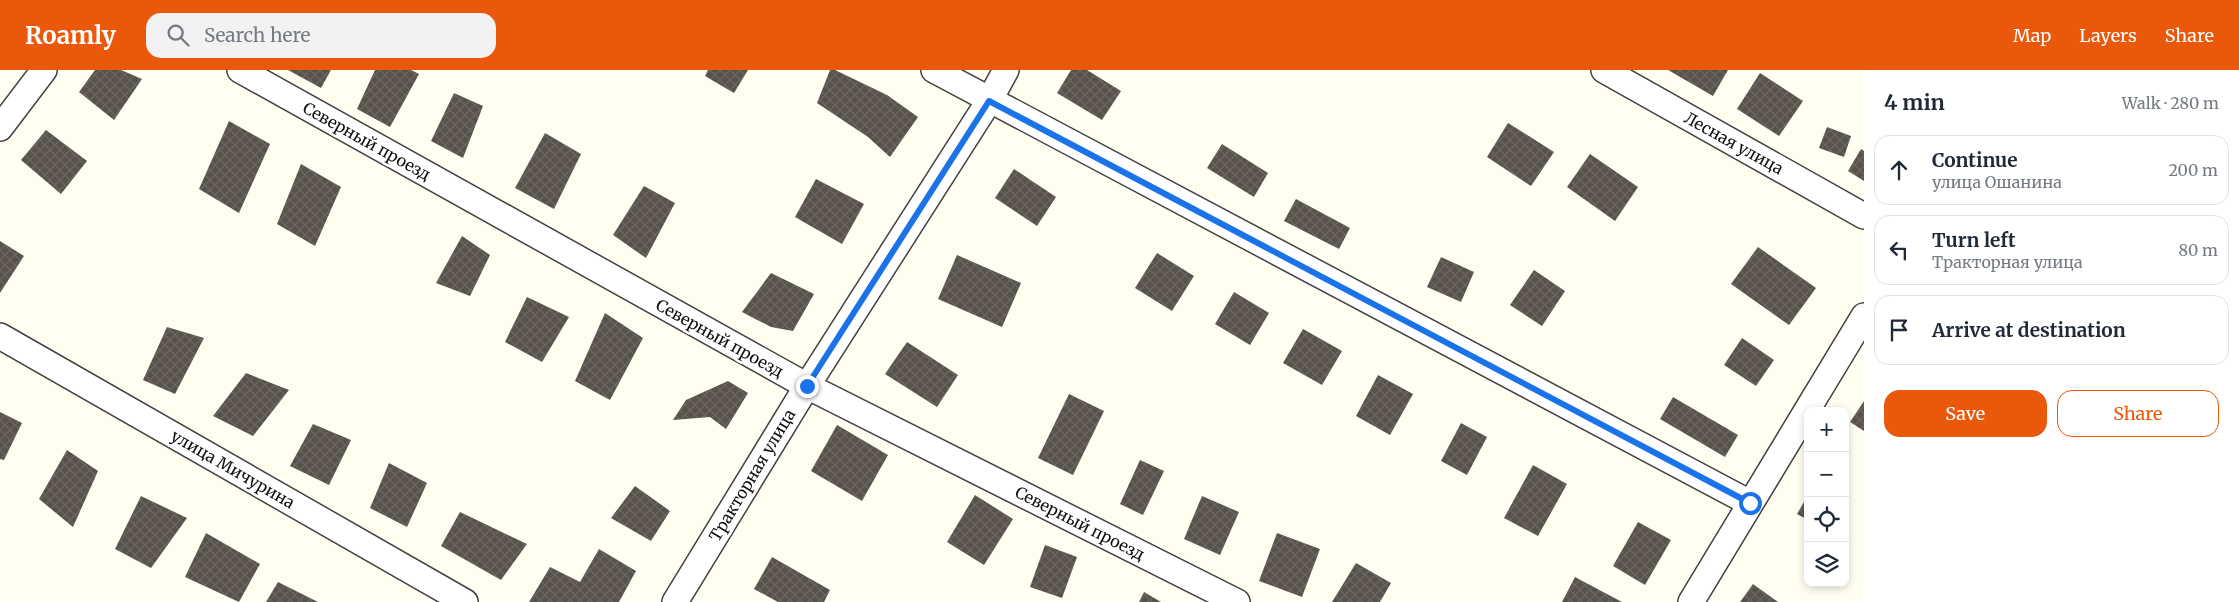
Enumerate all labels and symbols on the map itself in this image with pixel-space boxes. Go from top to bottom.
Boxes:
street label: Северный проезд [300,98,434,184]
street label: Лесная улица [1681,108,1787,179]
street label: Северный проезд [653,295,787,381]
route end [796,375,819,398]
street label: Тракторная улица [705,405,800,545]
street label: улица Мичурина [168,425,299,513]
street label: Северный проезд [1012,482,1148,564]
route start [1739,492,1762,515]

